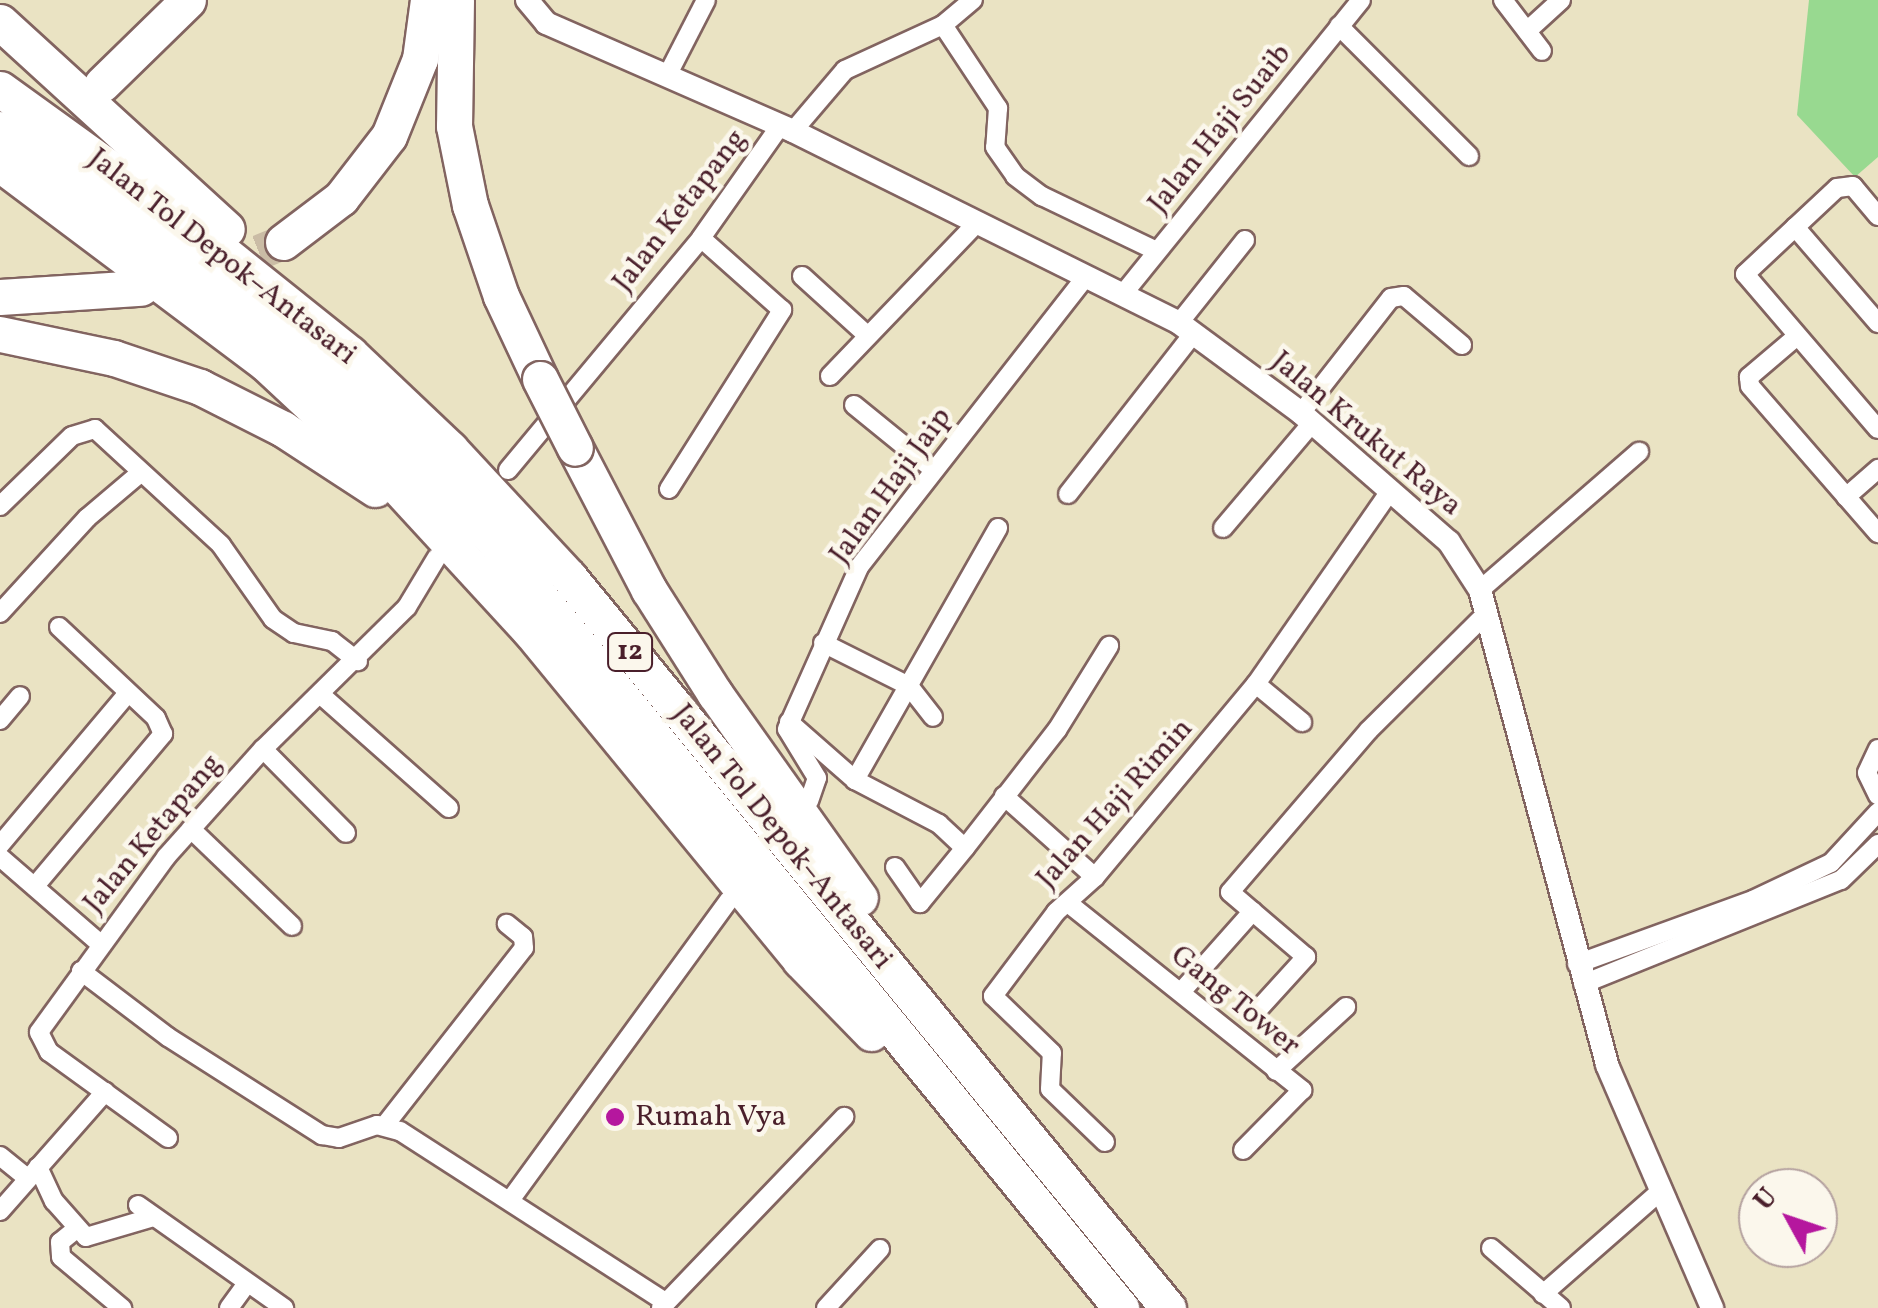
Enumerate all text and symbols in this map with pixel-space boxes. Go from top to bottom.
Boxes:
street label: Jalan Haji Suaib [1141,37,1299,221]
street label: Jalan Ketapang [605,122,755,300]
street label: Jalan Tol Depok–Antasari [80,141,364,373]
street label: Jalan Krukut Raya [1263,344,1469,524]
street label: Jalan Haji Jaip [822,401,960,571]
road number: 12 [605,629,655,675]
street label: Jalan Tol Depok–Antasari [664,697,900,977]
street label: Jalan Haji Rimin [1029,711,1201,897]
street label: Jalan Ketapang [76,747,230,921]
street label: Gang Tower [1163,938,1307,1064]
place label: Rumah Vya [635,1099,787,1135]
marker: Rumah Vya [604,1106,626,1128]
north arrow [1738,1168,1838,1268]
text: U [1745,1180,1787,1220]

